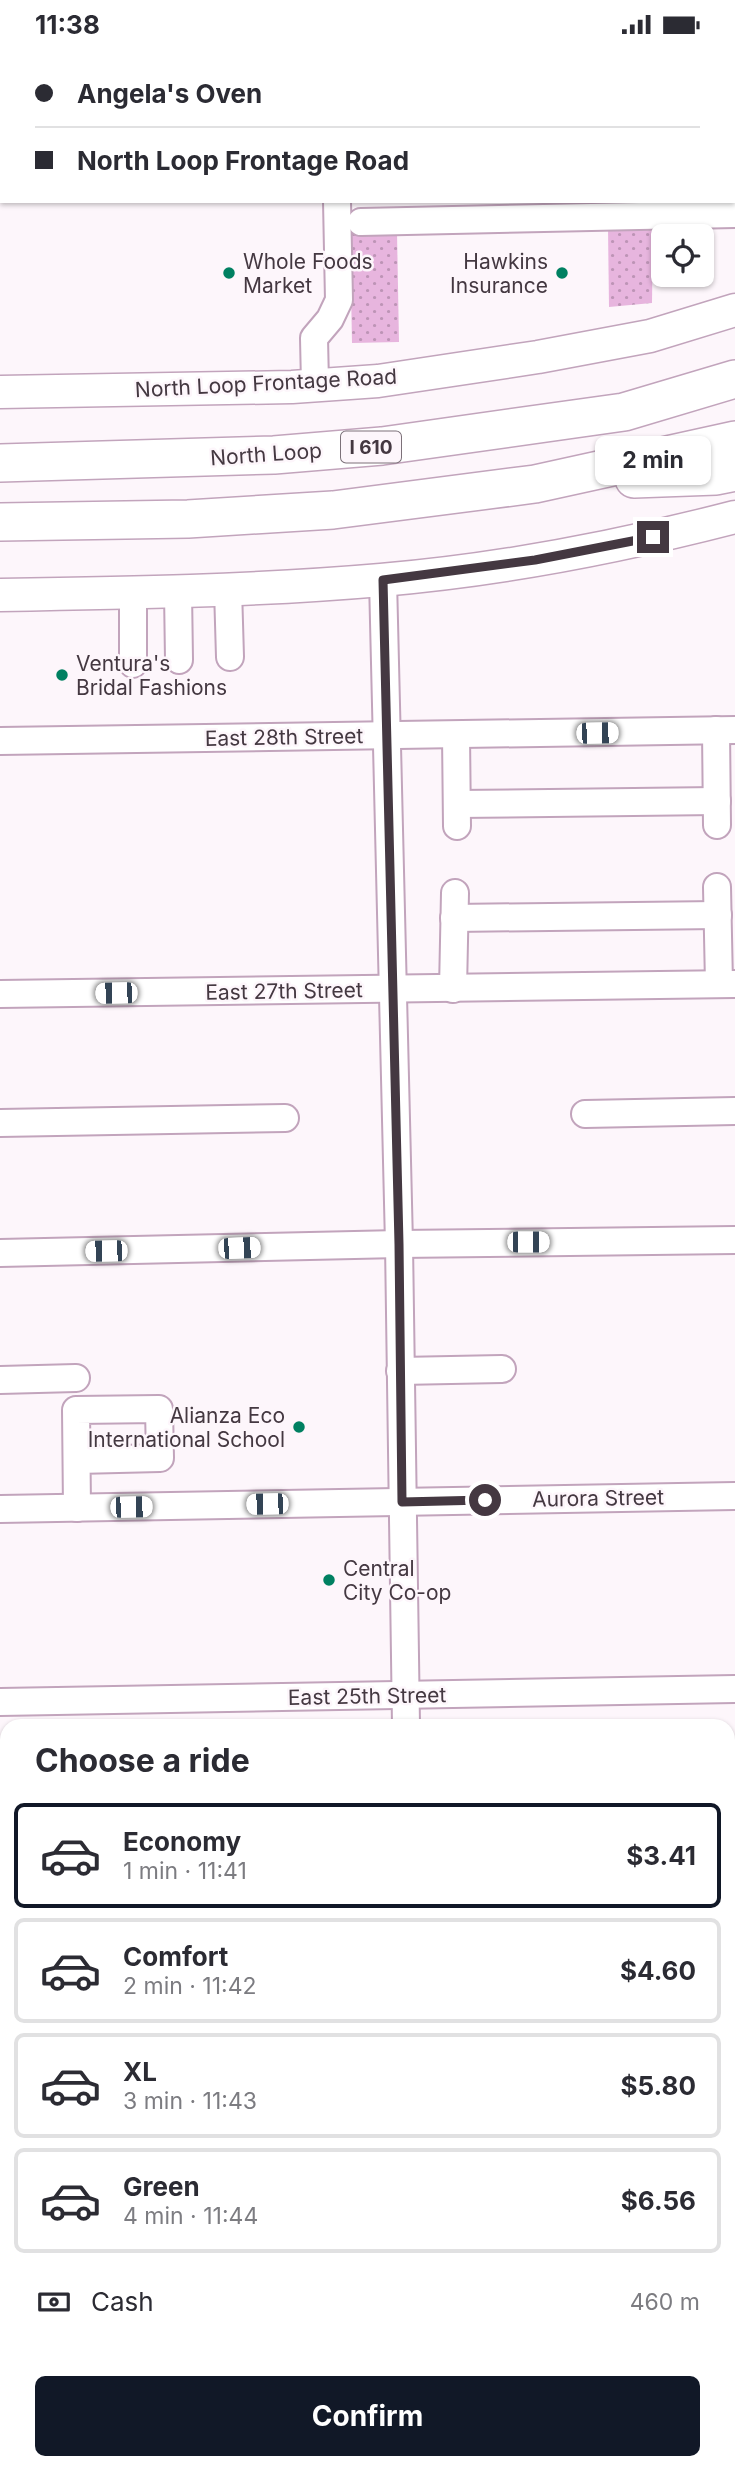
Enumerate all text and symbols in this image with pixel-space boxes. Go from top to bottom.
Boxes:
text: 11:38 [35,9,100,40]
text: Angela's Oven [77,78,262,109]
text: North Loop Frontage Road [77,145,409,176]
map controls [651,224,714,287]
button: locate [651,224,714,287]
place label: Whole Foods Market [243,249,373,298]
place label: Hawkins Insurance [450,249,548,298]
marker: Whole Foods Market [221,265,237,281]
marker: Hawkins Insurance [554,265,570,281]
street label: North Loop Frontage Road [134,364,398,402]
road number: I 610 [341,431,401,463]
callout: 2 min [595,435,711,484]
street label: North Loop [209,438,323,470]
text: 2 min [622,446,684,474]
route end [637,521,669,553]
place label: Ventura's Bridal Fashions [76,651,227,700]
marker: Ventura's Bridal Fashions [54,667,70,683]
car [576,722,619,744]
street label: East 28th Street [205,723,364,751]
street label: East 27th Street [205,977,363,1005]
car [95,982,138,1004]
car [508,1232,550,1253]
car [218,1237,261,1259]
car [85,1240,128,1262]
place label: Alianza Eco International School [88,1403,285,1452]
marker: Alianza Eco International School [291,1419,307,1435]
route start [469,1484,501,1516]
street label: Aurora Street [532,1484,664,1512]
car [246,1493,289,1515]
car [110,1496,153,1518]
place label: Central City Co-op [343,1556,451,1605]
marker: Central City Co-op [321,1572,337,1588]
street label: East 25th Street [288,1682,446,1710]
text: Choose a ride [35,1741,250,1780]
icon: car [39,1824,102,1887]
text: Economy [123,1826,241,1857]
text: $3.41 [626,1840,696,1871]
text: 1 min · 11:41 [123,1857,247,1885]
icon: car [39,1939,102,2002]
text: Comfort [123,1941,228,1972]
text: $4.60 [620,1955,696,1986]
text: 2 min · 11:42 [123,1972,257,2000]
icon: car [39,2054,102,2117]
text: XL [123,2056,157,2087]
text: $5.80 [621,2070,696,2101]
text: 3 min · 11:43 [123,2087,257,2115]
icon: car [39,2169,102,2232]
text: Green [123,2171,200,2202]
text: $6.56 [621,2185,696,2216]
text: 4 min · 11:44 [123,2202,258,2230]
icon: cash [35,2283,73,2321]
text: Cash [91,2286,154,2317]
text: 460 m [630,2288,700,2316]
button: Confirm [35,2376,700,2456]

